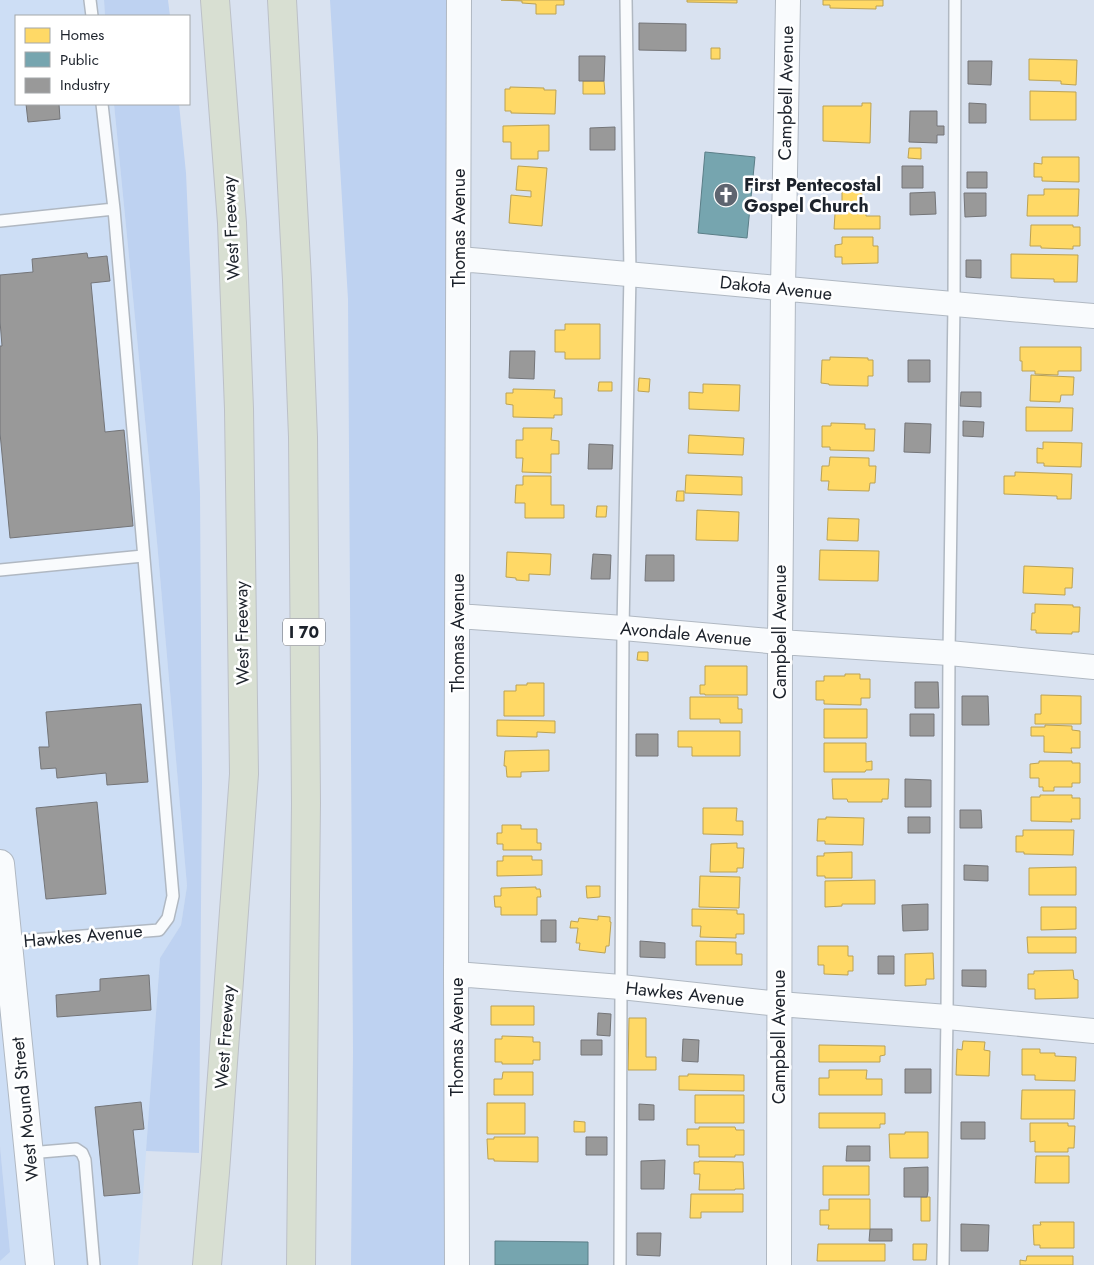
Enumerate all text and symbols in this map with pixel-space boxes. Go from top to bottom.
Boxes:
legend [15,15,190,105]
text: Homes [60,24,104,46]
street label: Campbell Avenue [772,25,800,161]
text: Public [60,49,99,71]
text: Industry [60,74,110,96]
street label: Thomas Avenue [446,168,472,288]
place label: First Pentecostal Gospel Church [744,172,881,219]
street label: West Freeway [215,175,247,281]
church icon: First Pentecostal Gospel Church [713,182,739,208]
street label: Dakota Avenue [719,269,833,307]
street label: Campbell Avenue [767,565,793,699]
street label: Thomas Avenue [445,573,471,693]
street label: West Freeway [228,581,256,685]
street label: Avondale Avenue [619,615,753,653]
road number: I 70 [283,618,325,646]
street label: Hawkes Avenue [22,918,144,954]
street label: Campbell Avenue [766,970,792,1104]
street label: Hawkes Avenue [624,975,746,1013]
street label: Thomas Avenue [444,977,470,1097]
street label: West Freeway [208,984,242,1090]
street label: West Mound Street [4,1035,45,1182]

